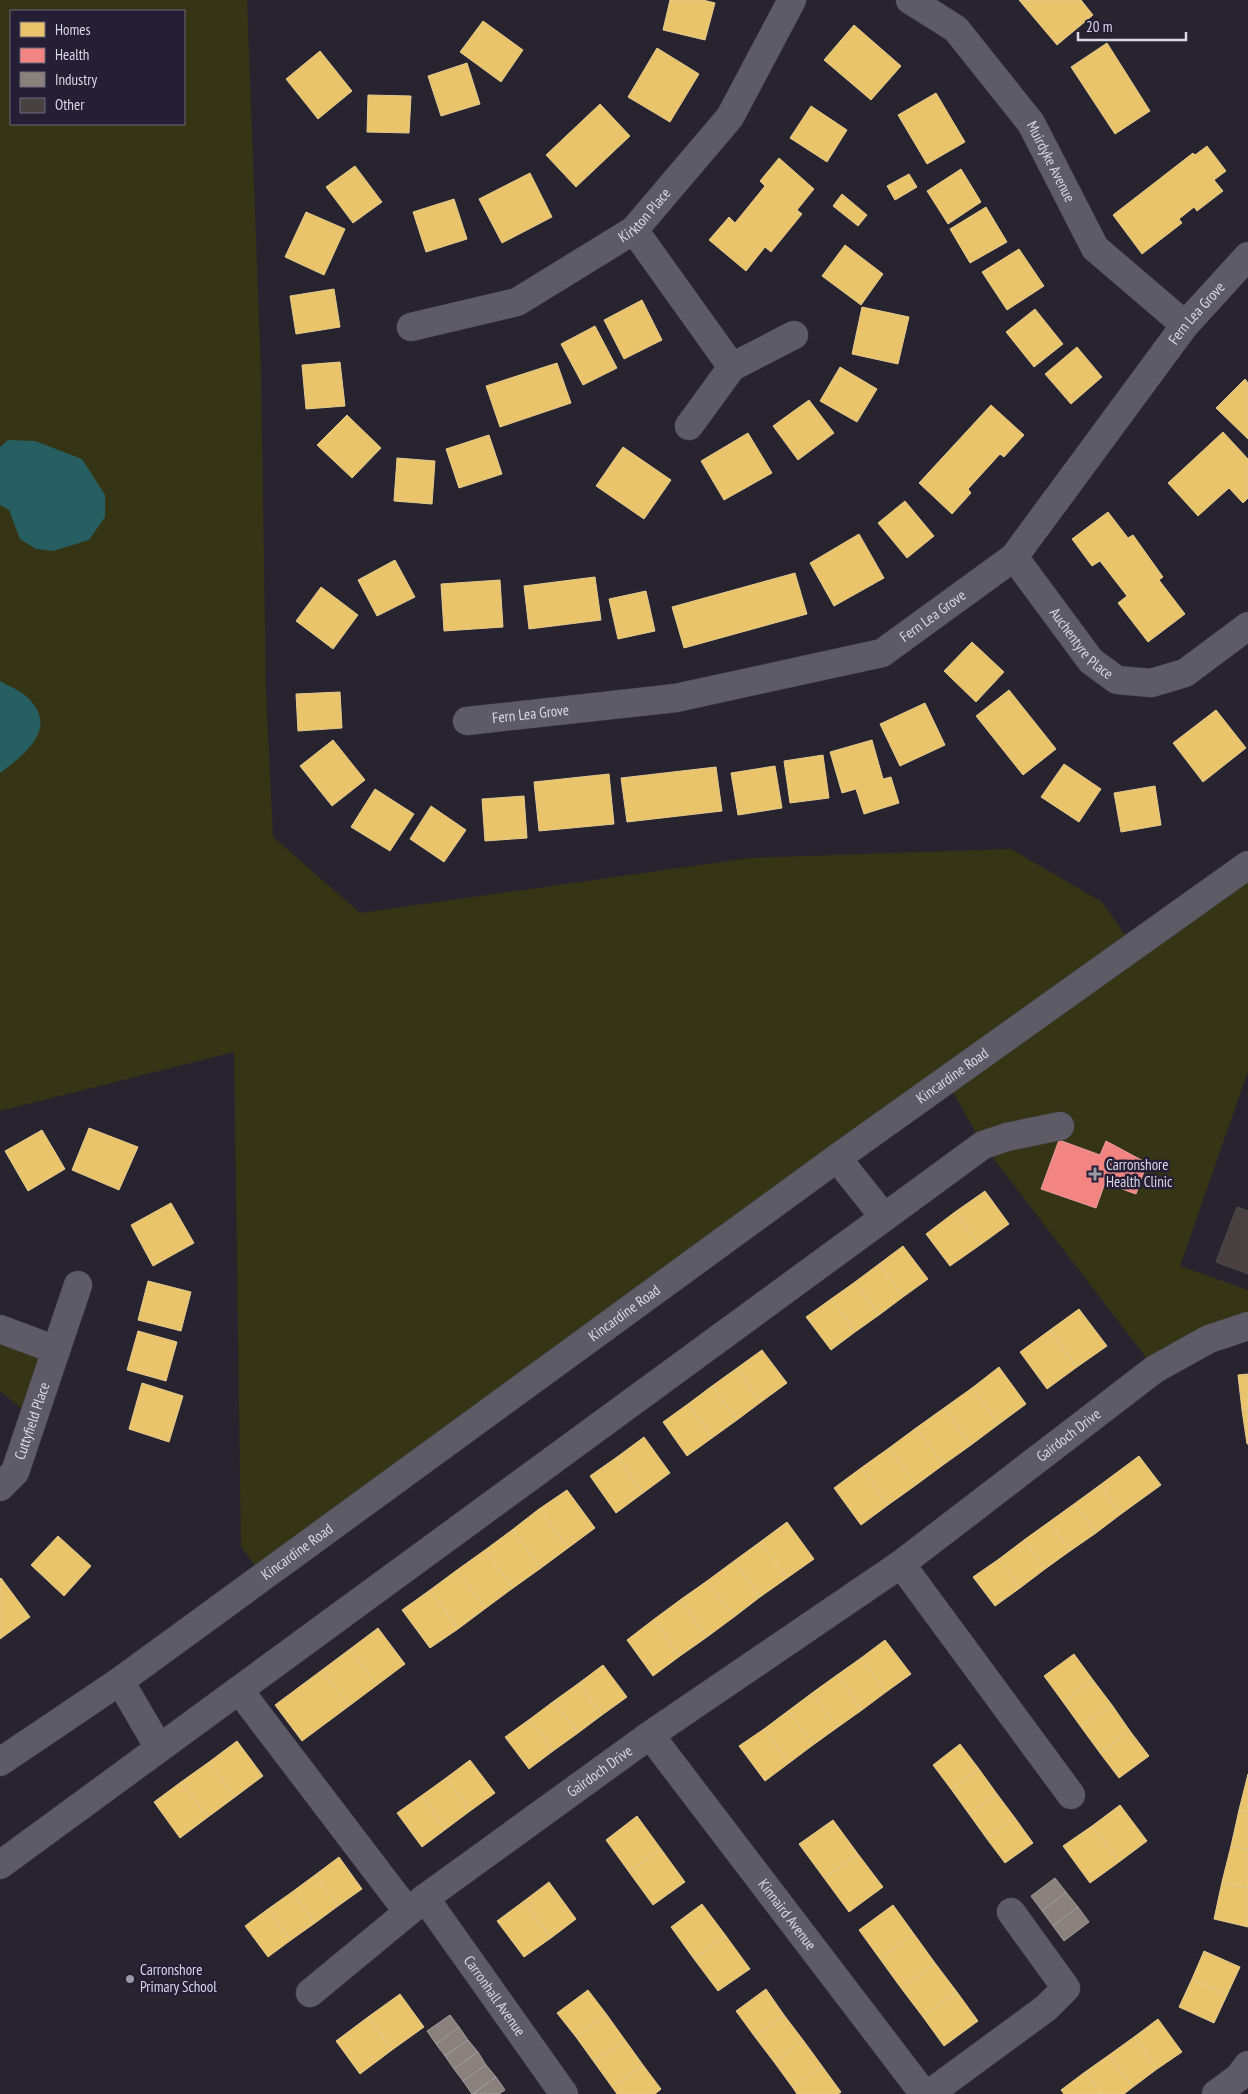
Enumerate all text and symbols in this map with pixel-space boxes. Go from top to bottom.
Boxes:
legend [10,10,185,125]
scale bar [1078,10,1186,42]
text: 20 m [1086,17,1112,36]
text: Homes [55,20,91,39]
text: Health [55,45,89,64]
text: Industry [55,70,97,89]
text: Other [55,95,85,114]
street label: Muirdyke Avenue [1023,118,1080,205]
street label: Kirkton Place [615,184,674,246]
street label: Fern Lea Grove [1164,278,1229,348]
street label: Fern Lea Grove [896,585,969,646]
street label: Auchentyre Place [1046,604,1117,683]
street label: Fern Lea Grove [491,700,570,727]
street label: Kincardine Road [912,1043,992,1107]
place label: Carronshore Health Clinic [1106,1155,1173,1191]
marker: Carronshore Health Clinic [1088,1167,1102,1181]
street label: Kincardine Road [584,1280,664,1345]
street label: Cuttyfield Place [10,1380,54,1462]
street label: Gairdoch Drive [1032,1404,1104,1466]
street label: Kincardine Road [257,1519,336,1584]
street label: Gairdoch Drive [563,1741,636,1801]
street label: Kinnaird Avenue [754,1875,821,1954]
street label: Carronhall Avenue [460,1952,530,2040]
place label: Carronshore Primary School [140,1960,217,1996]
marker: Carronshore Primary School [124,1973,136,1985]

